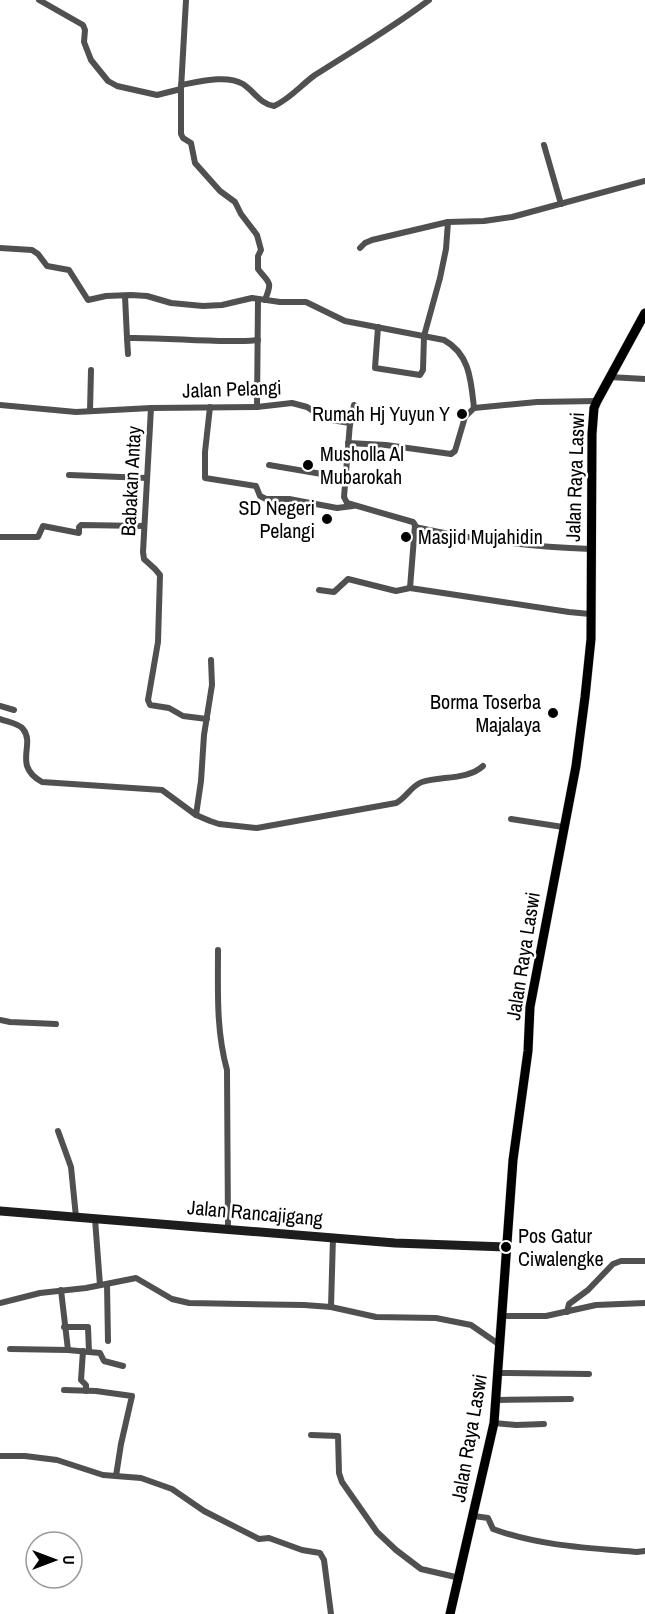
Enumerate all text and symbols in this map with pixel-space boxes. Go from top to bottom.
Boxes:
street label: Jalan Pelangi [182,373,282,404]
place label: Rumah Hj Yuyun Y [312,400,450,427]
marker: Rumah Hj Yuyun Y [455,407,469,421]
street label: Jalan Raya Laswi [559,412,590,542]
street label: Babakan Antay [114,424,147,537]
place label: Musholla Al Mubarokah [320,440,404,490]
marker: Musholla Al Mubarokah [301,458,315,472]
place label: SD Negeri Pelangi [238,494,315,544]
marker: SD Negeri Pelangi [320,512,334,526]
place label: Masjid Mujahidin [418,523,543,550]
marker: Masjid Mujahidin [399,530,413,544]
place label: Borma Toserba Majalaya [430,688,541,738]
marker: Borma Toserba Majalaya [546,706,560,720]
street label: Jalan Raya Laswi [499,890,546,1022]
street label: Jalan Rancajigang [186,1193,324,1232]
place label: Pos Gatur Ciwalengke [518,1222,604,1272]
marker: Pos Gatur Ciwalengke [499,1240,513,1254]
street label: Jalan Raya Laswi [444,1372,493,1504]
north arrow [24,1530,84,1590]
text: U [58,1555,80,1565]

